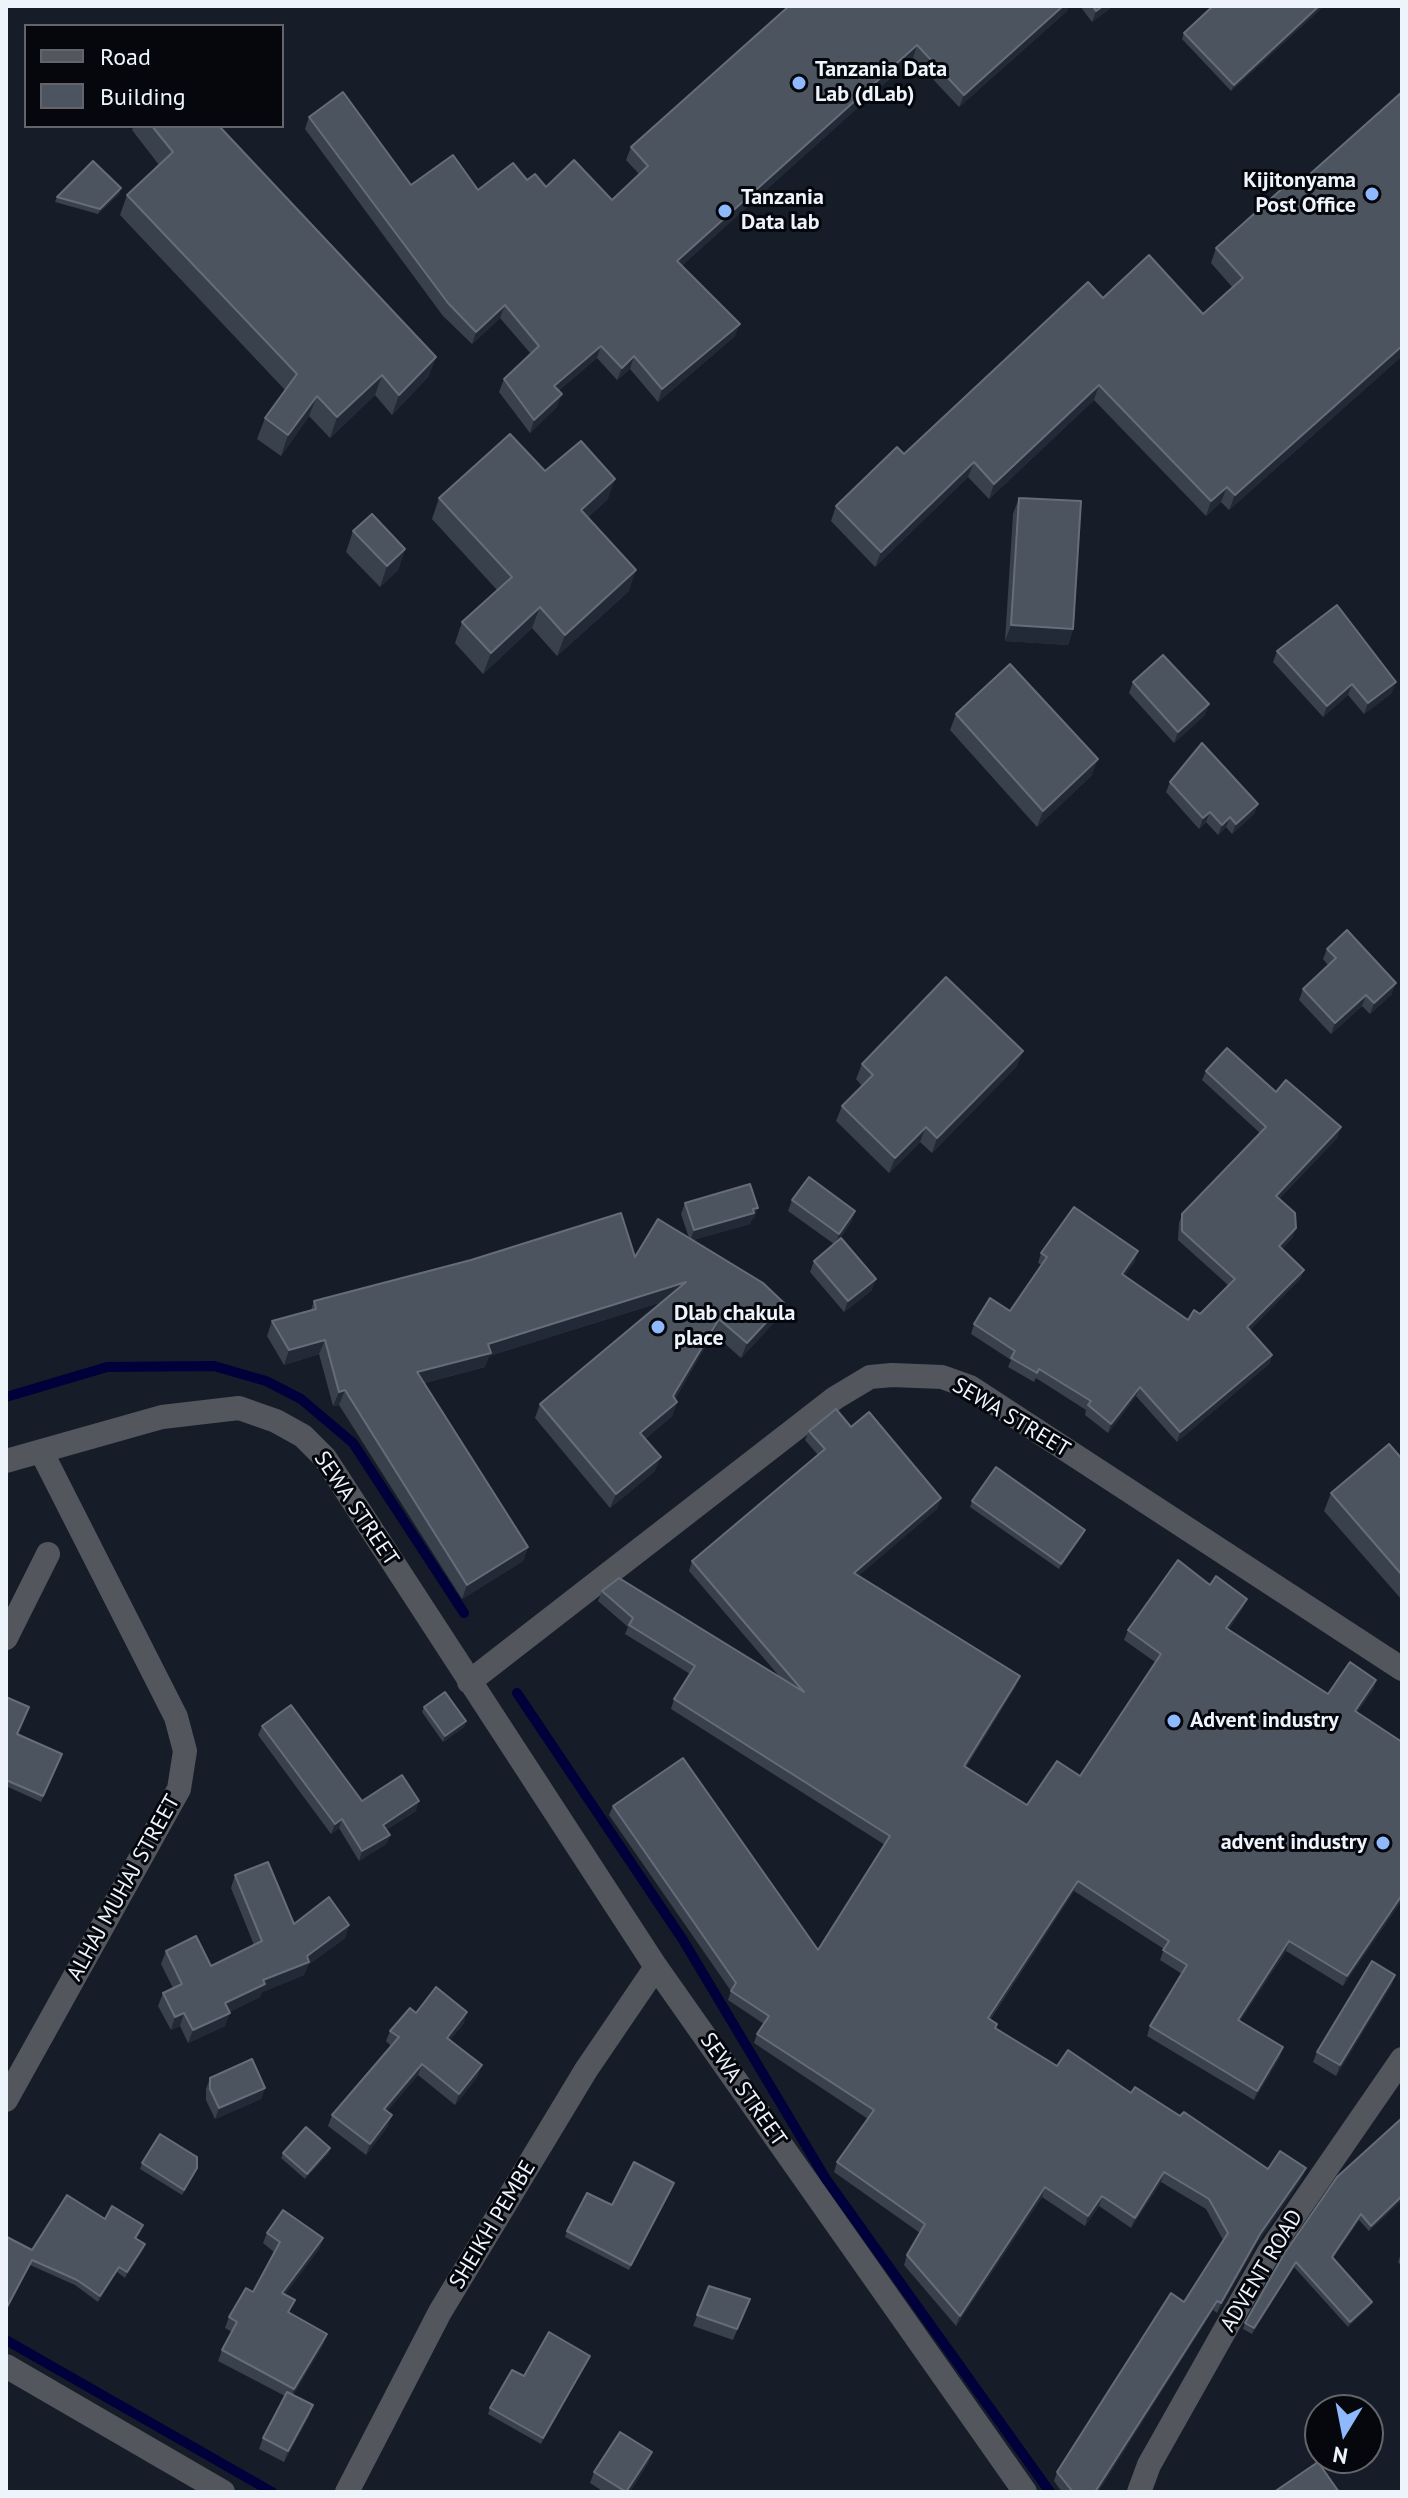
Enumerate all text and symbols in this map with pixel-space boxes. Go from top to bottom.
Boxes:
legend [24,24,284,128]
text: Road [100,41,151,72]
place label: Tanzania Data Lab (dLab) [815,57,947,108]
marker: Tanzania Data Lab (dLab) [790,74,808,92]
text: Building [100,81,186,112]
place label: Kijitonyama Post Office [1243,168,1356,220]
place label: Tanzania Data lab [741,185,824,236]
marker: Kijitonyama Post Office [1363,185,1381,203]
marker: Tanzania Data lab [716,202,734,220]
place label: Dlab chakula place [674,1301,795,1352]
marker: Dlab chakula place [649,1318,667,1336]
street label: SEWA STREET [947,1373,1075,1463]
street label: SEWA STREET [308,1447,404,1571]
place label: Advent industry [1190,1708,1339,1734]
marker: Advent industry [1165,1712,1183,1730]
street label: ALHAJ MUHAJ STREET [62,1790,186,1986]
place label: advent industry [1221,1830,1367,1856]
marker: advent industry [1374,1834,1392,1852]
street label: SEWA STREET [694,2028,792,2152]
street label: SHEIKH PEMBE [444,2156,542,2294]
street label: ADVENT ROAD [1215,2205,1309,2337]
north arrow [1304,2394,1384,2474]
text: N [1331,2441,1350,2471]

